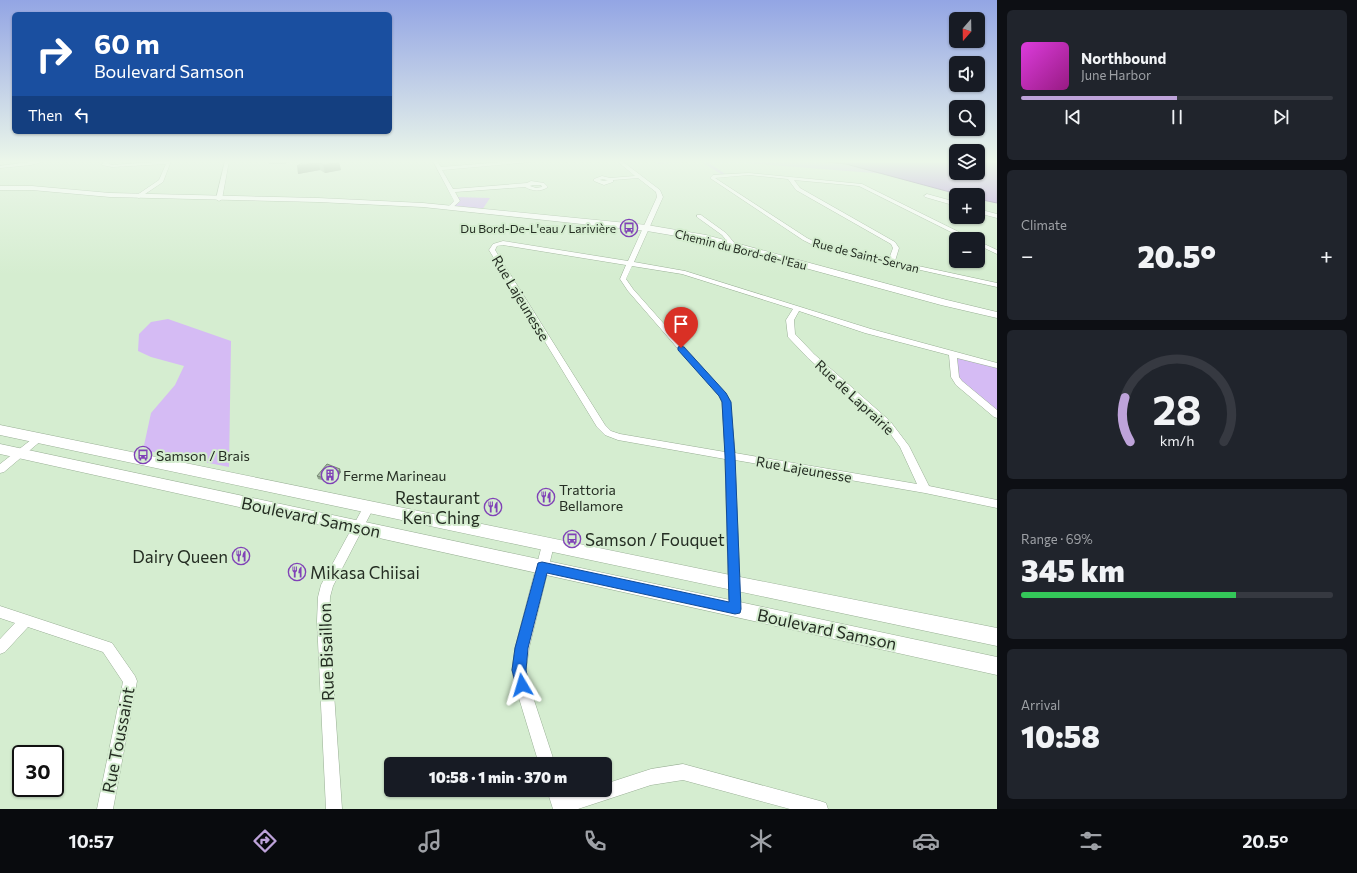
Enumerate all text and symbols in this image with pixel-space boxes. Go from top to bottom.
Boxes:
north arrow [949,12,985,48]
map controls [949,12,985,268]
text: 60 m [94,26,160,60]
icon: right [28,28,80,80]
text: Northbound [1081,49,1166,67]
button: sound [949,56,985,92]
text: Boulevard Samson [94,60,244,82]
text: June Harbor [1081,67,1151,83]
button: search [949,100,985,136]
icon: left [71,104,93,126]
text: Then [28,106,63,124]
icon: previous [1062,106,1084,128]
icon: pause [1166,106,1188,128]
icon: next [1270,106,1292,128]
button: layers [949,144,985,180]
button: + [949,188,985,224]
text: Climate [1021,217,1067,233]
bus stop icon: Du Bord-De-L'eau / Larivière [619,218,639,238]
place label: Du Bord-De-L'eau / Larivière [460,221,616,235]
street label: Chemin du Bord-de-l'Eau [674,226,808,272]
button: − [949,232,985,268]
street label: Rue de Saint-Servan [811,235,921,275]
text: 20.5° [1137,237,1216,274]
text: − [1021,242,1034,269]
text: + [1320,242,1333,269]
street label: Rue Lajeunesse [489,252,553,344]
pin [664,307,698,348]
icon: arrive [670,313,692,335]
street label: Rue de Laprairie [812,356,898,438]
text: 28 [1152,383,1202,434]
text: km/h [1160,431,1194,449]
bus stop icon: Samson / Brais [133,445,153,465]
place label: Samson / Brais [156,447,250,464]
street label: Rue Lajeunesse [755,452,853,486]
building icon: Ferme Marineau [320,465,340,485]
place label: Ferme Marineau [343,467,446,484]
place label: Trattoria Bellamore [559,481,623,514]
place label: Restaurant Ken Ching [395,487,480,528]
restaurant icon: Trattoria Bellamore [536,487,556,507]
street label: Boulevard Samson [239,492,383,542]
restaurant icon: Restaurant Ken Ching [483,497,503,517]
bus stop icon: Samson / Fouquet [562,529,582,549]
place label: Samson / Fouquet [585,529,725,550]
text: Range · 69% [1021,531,1093,547]
place label: Dairy Queen [132,546,228,567]
restaurant icon: Dairy Queen [231,546,251,566]
text: 345 km [1021,551,1125,588]
restaurant icon: Mikasa Chiisai [287,562,307,582]
place label: Mikasa Chiisai [310,562,420,583]
street label: Rue Bisaillon [314,603,338,701]
street label: Boulevard Samson [755,604,899,654]
position arrow [501,664,543,706]
street label: Rue Toussaint [97,685,139,795]
text: Arrival [1021,697,1060,713]
text: 10:58 [1021,717,1100,754]
speed limit sign: 30 [12,745,64,797]
text: 10:58 · 1 min · 370 m [429,768,567,786]
icon: directions [251,827,279,855]
icon: music [416,827,444,855]
icon: phone [581,827,609,855]
icon: climate [747,827,775,855]
icon: car [912,827,940,855]
icon: filters [1077,827,1105,855]
text: 10:57 [69,830,114,852]
text: 20.5° [1242,830,1288,852]

